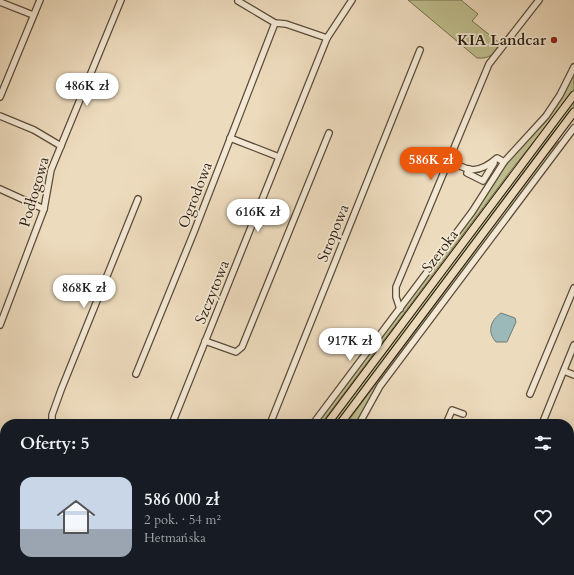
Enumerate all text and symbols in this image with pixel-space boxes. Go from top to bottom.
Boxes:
place label: KIA Landcar [457,30,547,50]
marker: KIA Landcar [549,35,559,45]
pin: 486K zł [50,73,124,107]
text: 486K zł [65,77,109,95]
pin: 586K zł [394,147,468,181]
text: 586K zł [409,151,453,169]
street label: Podłogowa [14,154,54,229]
street label: Ogrodowa [173,158,217,231]
pin: 616K zł [221,199,295,233]
street label: Stropowa [312,201,354,265]
text: 616K zł [236,203,280,221]
street label: Szeroka [417,225,463,277]
street label: Szczytowa [190,257,234,327]
pin: 868K zł [47,275,121,309]
text: 868K zł [62,279,106,297]
pin: 917K zł [313,328,387,362]
text: 917K zł [328,332,372,350]
text: Oferty: 5 [20,432,89,455]
icon: filters [532,432,554,454]
text: 586 000 zł [144,488,219,511]
icon: home [52,493,100,541]
icon: heart [532,506,554,528]
text: 2 pok. · 54 m² [144,511,221,529]
text: Hetmańska [144,529,206,547]

